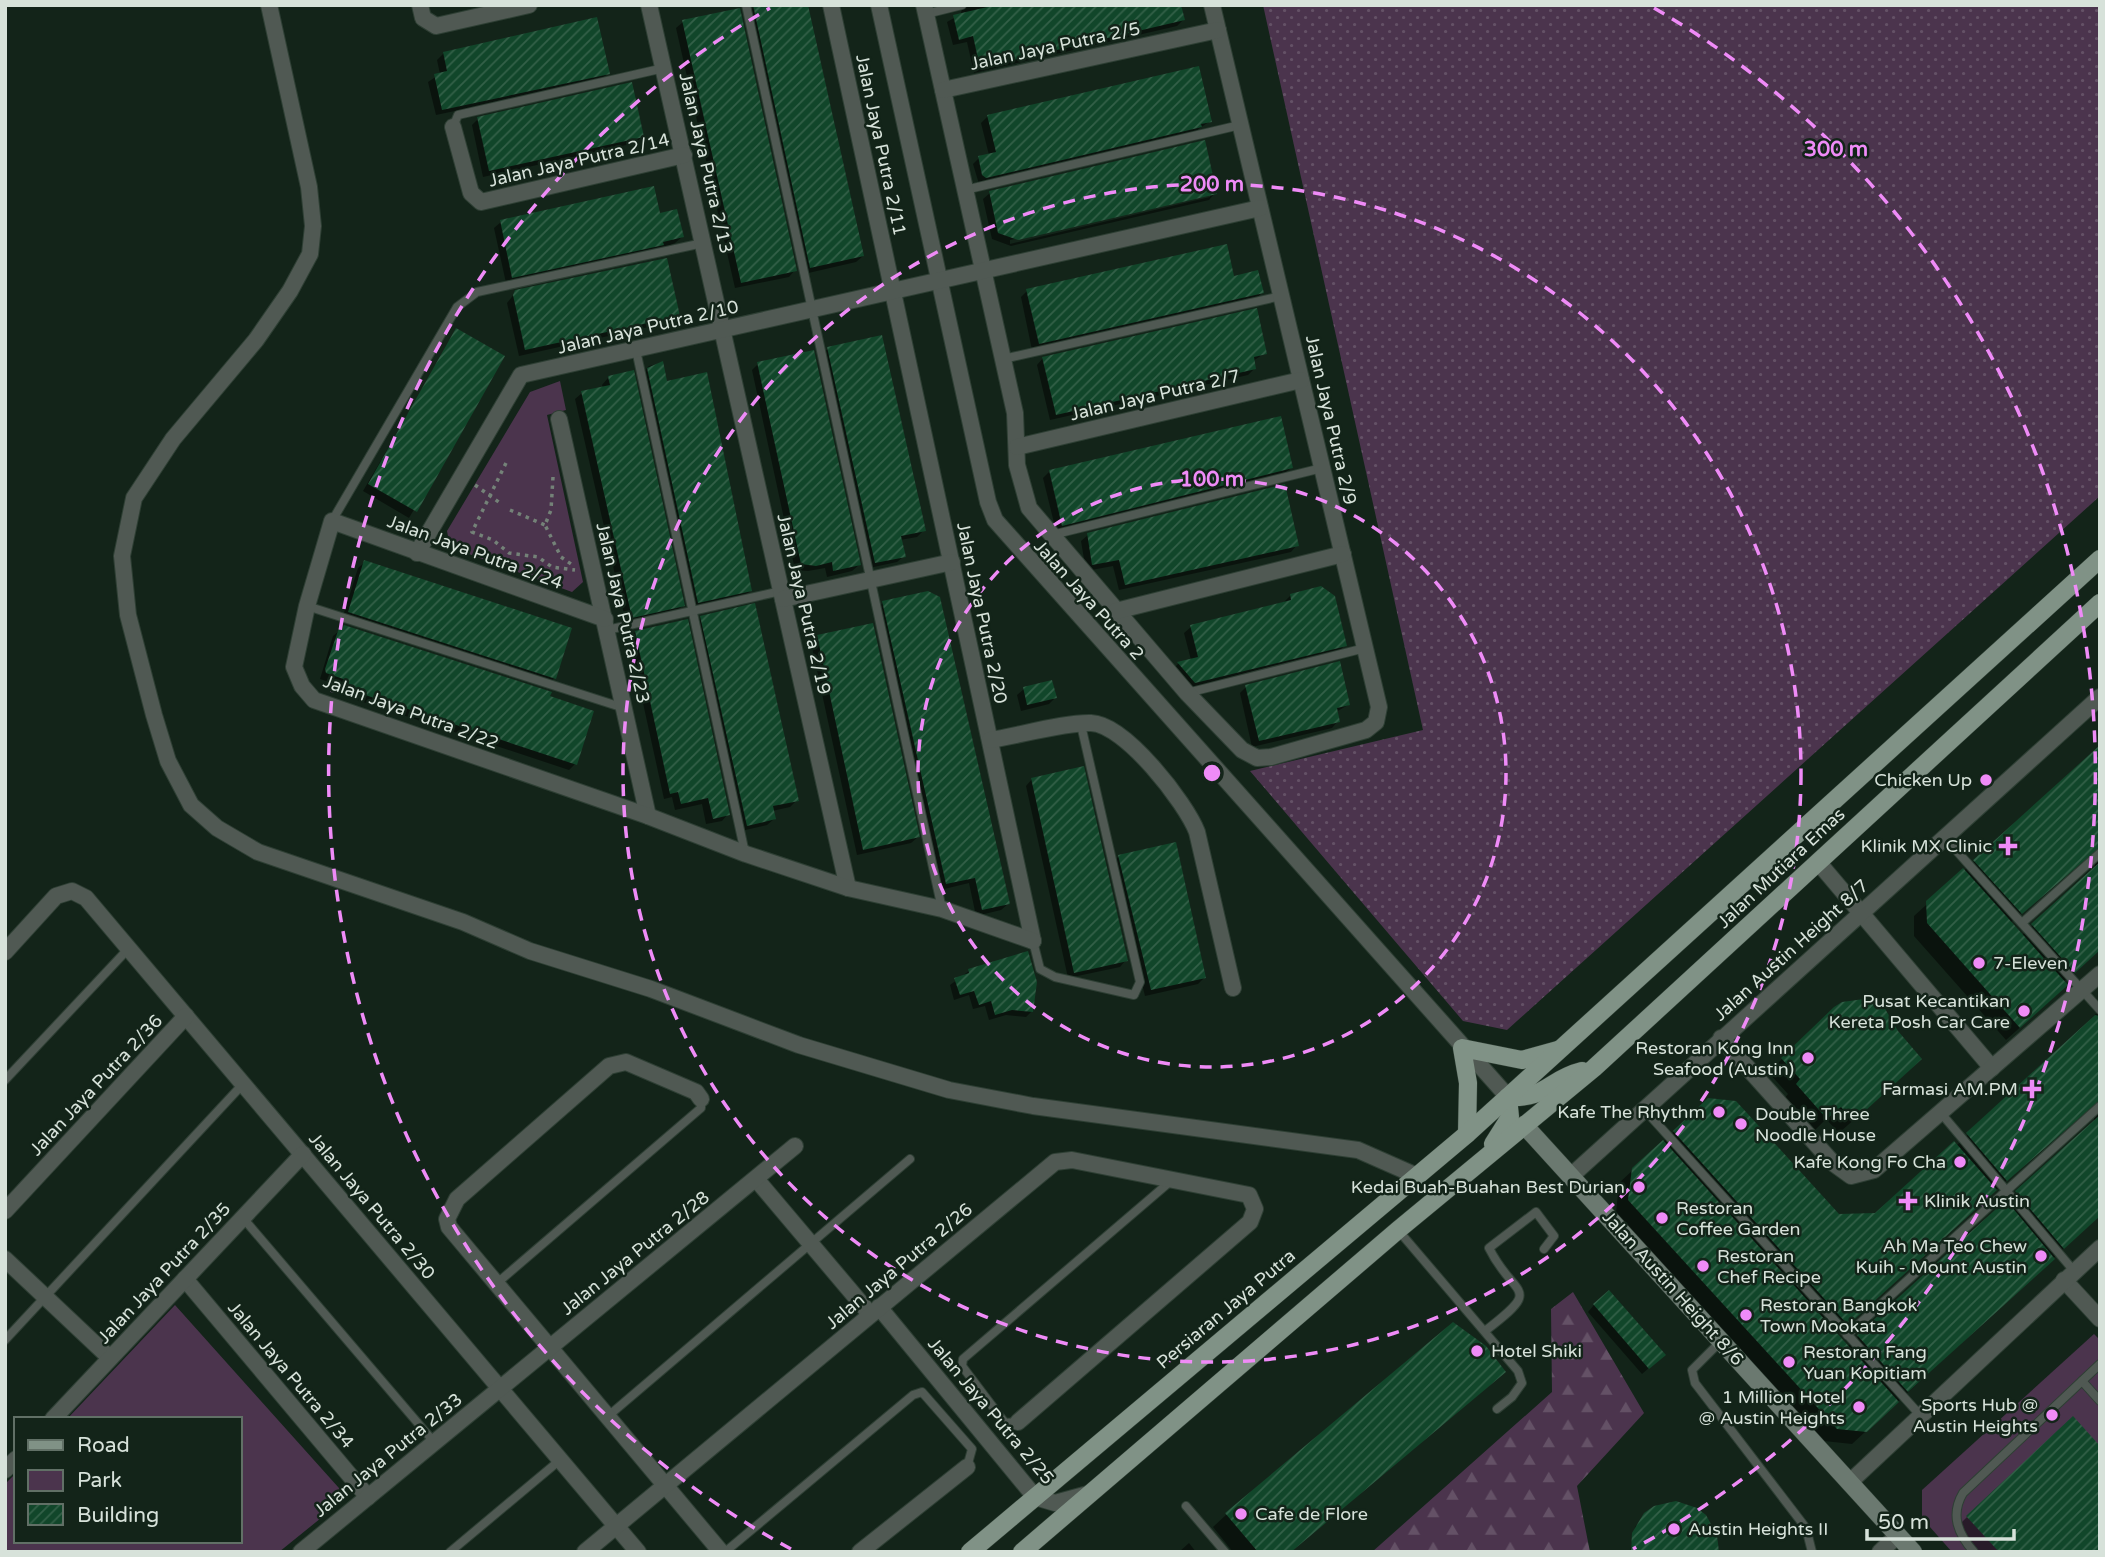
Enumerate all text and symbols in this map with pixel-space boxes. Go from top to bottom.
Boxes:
street label: Jalan Jaya Putra 2/5 [968,17,1142,75]
street label: Jalan Jaya Putra 2/11 [851,52,911,238]
street label: Jalan Jaya Putra 2/13 [674,70,738,256]
street label: Jalan Jaya Putra 2/14 [486,128,672,192]
text: 300 m [1804,137,1868,162]
text: 200 m [1180,172,1244,197]
street label: Jalan Jaya Putra 2/10 [555,295,741,359]
street label: Jalan Jaya Putra 2/9 [1301,333,1361,507]
street label: Jalan Jaya Putra 2/7 [1068,365,1242,425]
text: 100 m [1180,467,1244,492]
street label: Jalan Jaya Putra 2/24 [384,510,566,594]
street label: Jalan Jaya Putra 2/19 [772,511,836,697]
street label: Jalan Jaya Putra 2/23 [591,520,655,706]
street label: Jalan Jaya Putra 2/20 [952,520,1012,706]
street label: Jalan Jaya Putra 2 [1029,535,1149,665]
street label: Jalan Jaya Putra 2/22 [320,670,502,754]
centre of rings [1200,761,1224,785]
place label: Chicken Up [1874,769,1972,791]
marker: Chicken Up [1978,772,1994,788]
street label: Jalan Mutiara Emas [1713,803,1849,933]
place label: Klinik MX Clinic [1860,835,1992,857]
marker: Klinik MX Clinic [1998,836,2018,856]
street label: Jalan Austin Height 8/7 [1709,875,1873,1025]
place label: 7-Eleven [1993,952,2068,974]
marker: 7-Eleven [1971,955,1987,971]
place label: Pusat Kecantikan Kereta Posh Car Care [1829,990,2010,1033]
marker: Pusat Kecantikan Kereta Posh Car Care [2016,1003,2032,1019]
street label: Jalan Jaya Putra 2/36 [25,1010,167,1160]
place label: Restoran Kong Inn Seafood (Austin) [1635,1037,1794,1080]
marker: Restoran Kong Inn Seafood (Austin) [1800,1050,1816,1066]
place label: Farmasi AM.PM [1882,1078,2018,1100]
marker: Farmasi AM.PM [2024,1081,2040,1097]
place label: Kafe The Rhythm [1557,1101,1705,1123]
place label: Double Three Noodle House [1755,1103,1876,1146]
marker: Kafe The Rhythm [1711,1104,1727,1120]
marker: Double Three Noodle House [1733,1116,1749,1132]
street label: Jalan Jaya Putra 2/30 [304,1128,440,1284]
place label: Kafe Kong Fo Cha [1793,1151,1946,1173]
marker: Kafe Kong Fo Cha [1952,1154,1968,1170]
place label: Kedai Buah-Buahan Best Durian [1351,1176,1625,1198]
marker: Kedai Buah-Buahan Best Durian [1631,1179,1647,1195]
street label: Jalan Jaya Putra 2/28 [556,1186,714,1320]
place label: Klinik Austin [1924,1190,2030,1212]
marker: Klinik Austin [1898,1191,1918,1211]
place label: Restoran Coffee Garden [1676,1197,1800,1240]
street label: Jalan Jaya Putra 2/35 [93,1198,235,1348]
street label: Jalan Jaya Putra 2/26 [821,1198,977,1334]
street label: Jalan Austin Height 8/6 [1598,1206,1748,1370]
marker: Restoran Coffee Garden [1654,1210,1670,1226]
place label: Ah Ma Teo Chew Kuih - Mount Austin [1855,1235,2027,1278]
street label: Persiaran Jaya Putra [1152,1245,1300,1373]
place label: Restoran Chef Recipe [1717,1245,1821,1288]
marker: Ah Ma Teo Chew Kuih - Mount Austin [2033,1248,2049,1264]
marker: Restoran Chef Recipe [1695,1258,1711,1274]
place label: Restoran Bangkok Town Mookata [1760,1294,1917,1337]
street label: Jalan Jaya Putra 2/34 [223,1297,359,1453]
marker: Restoran Bangkok Town Mookata [1738,1307,1754,1323]
street label: Jalan Jaya Putra 2/25 [923,1333,1059,1489]
place label: Hotel Shiki [1491,1340,1582,1362]
place label: Restoran Fang Yuan Kopitiam [1803,1341,1927,1384]
marker: Hotel Shiki [1469,1343,1485,1359]
marker: Restoran Fang Yuan Kopitiam [1781,1354,1797,1370]
place label: 1 Million Hotel @ Austin Heights [1699,1386,1845,1429]
street label: Jalan Jaya Putra 2/33 [309,1388,467,1522]
place label: Sports Hub @ Austin Heights [1913,1394,2038,1437]
marker: 1 Million Hotel @ Austin Heights [1851,1399,1867,1415]
marker: Sports Hub @ Austin Heights [2044,1407,2060,1423]
legend [14,1417,242,1543]
text: Road [77,1433,130,1458]
text: Park [77,1468,122,1493]
scale bar [1867,1498,2014,1542]
text: Building [77,1503,159,1528]
place label: Cafe de Flore [1255,1503,1368,1525]
marker: Cafe de Flore [1233,1506,1249,1522]
text: 50 m [1878,1510,1929,1535]
place label: Austin Heights II [1688,1518,1828,1540]
marker: Austin Heights II [1666,1521,1682,1537]

